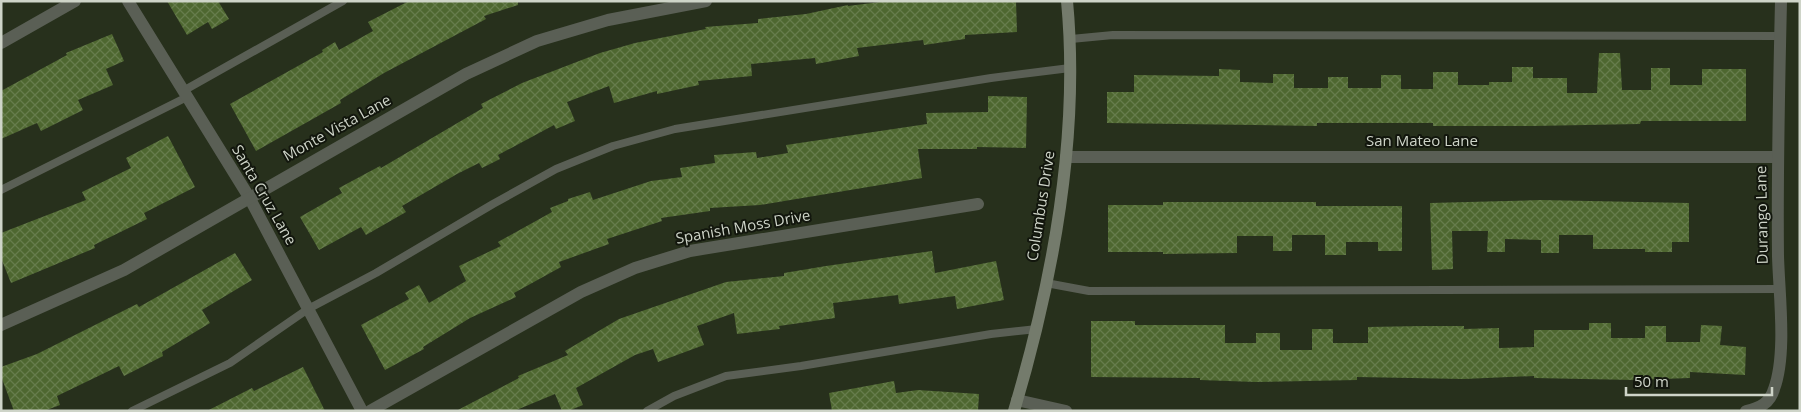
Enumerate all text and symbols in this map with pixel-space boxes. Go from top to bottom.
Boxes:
street label: Monte Vista Lane [279,89,394,165]
street label: San Mateo Lane [1366,130,1478,150]
street label: Santa Cruz Lane [228,141,302,248]
street label: Columbus Drive [1021,149,1059,262]
street label: Durango Lane [1750,166,1772,264]
street label: Spanish Moss Drive [674,204,812,248]
scale bar [1626,364,1772,396]
text: 50 m [1634,371,1669,391]

